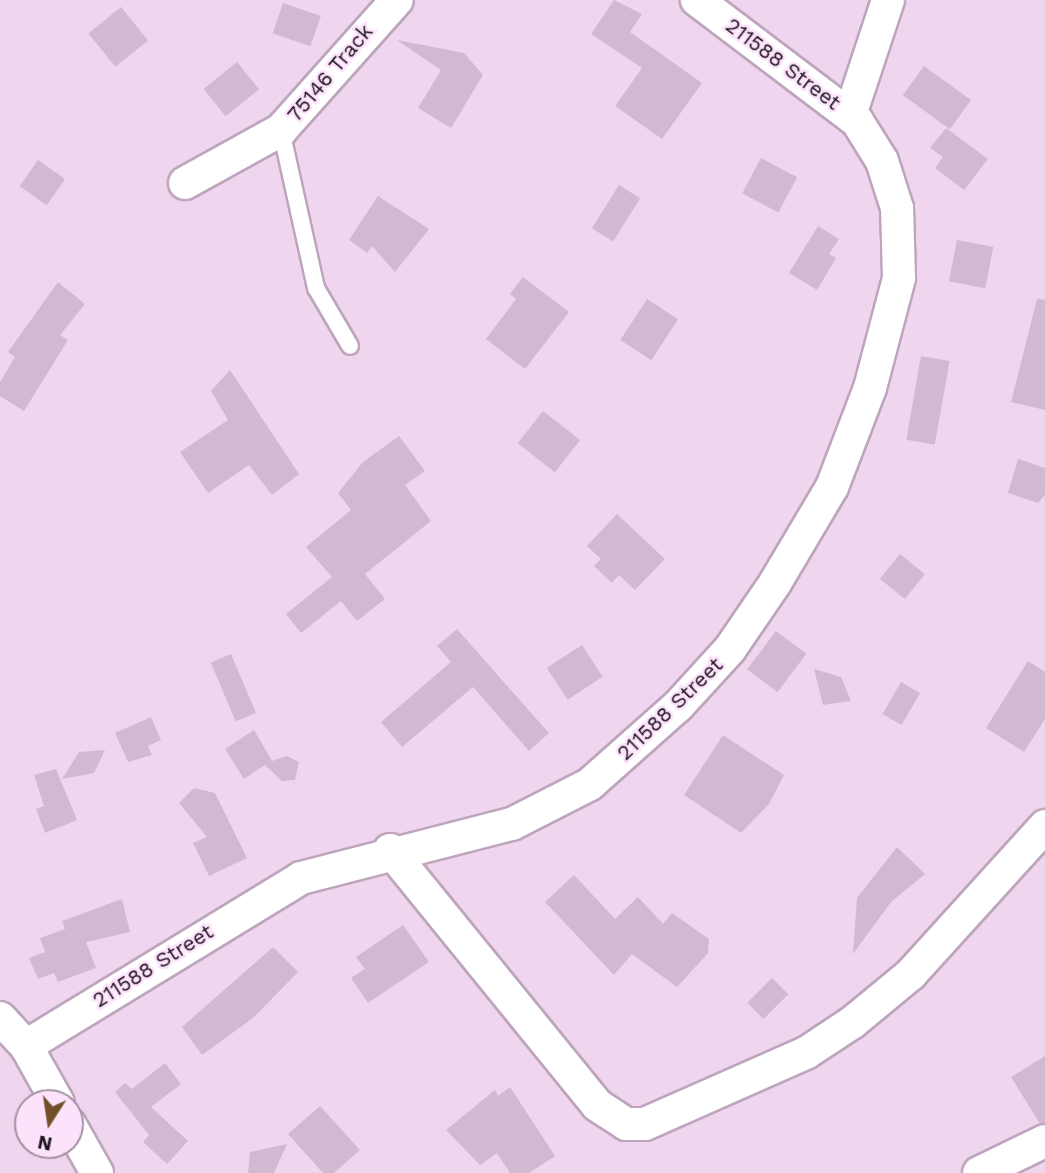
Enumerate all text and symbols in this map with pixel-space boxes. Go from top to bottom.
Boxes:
street label: 211588 Street [721,13,845,115]
street label: 75146 Track [282,19,378,127]
street label: 211588 Street [612,652,728,766]
street label: 211588 Street [88,919,218,1013]
north arrow [14,1089,84,1159]
text: N [36,1130,54,1156]

